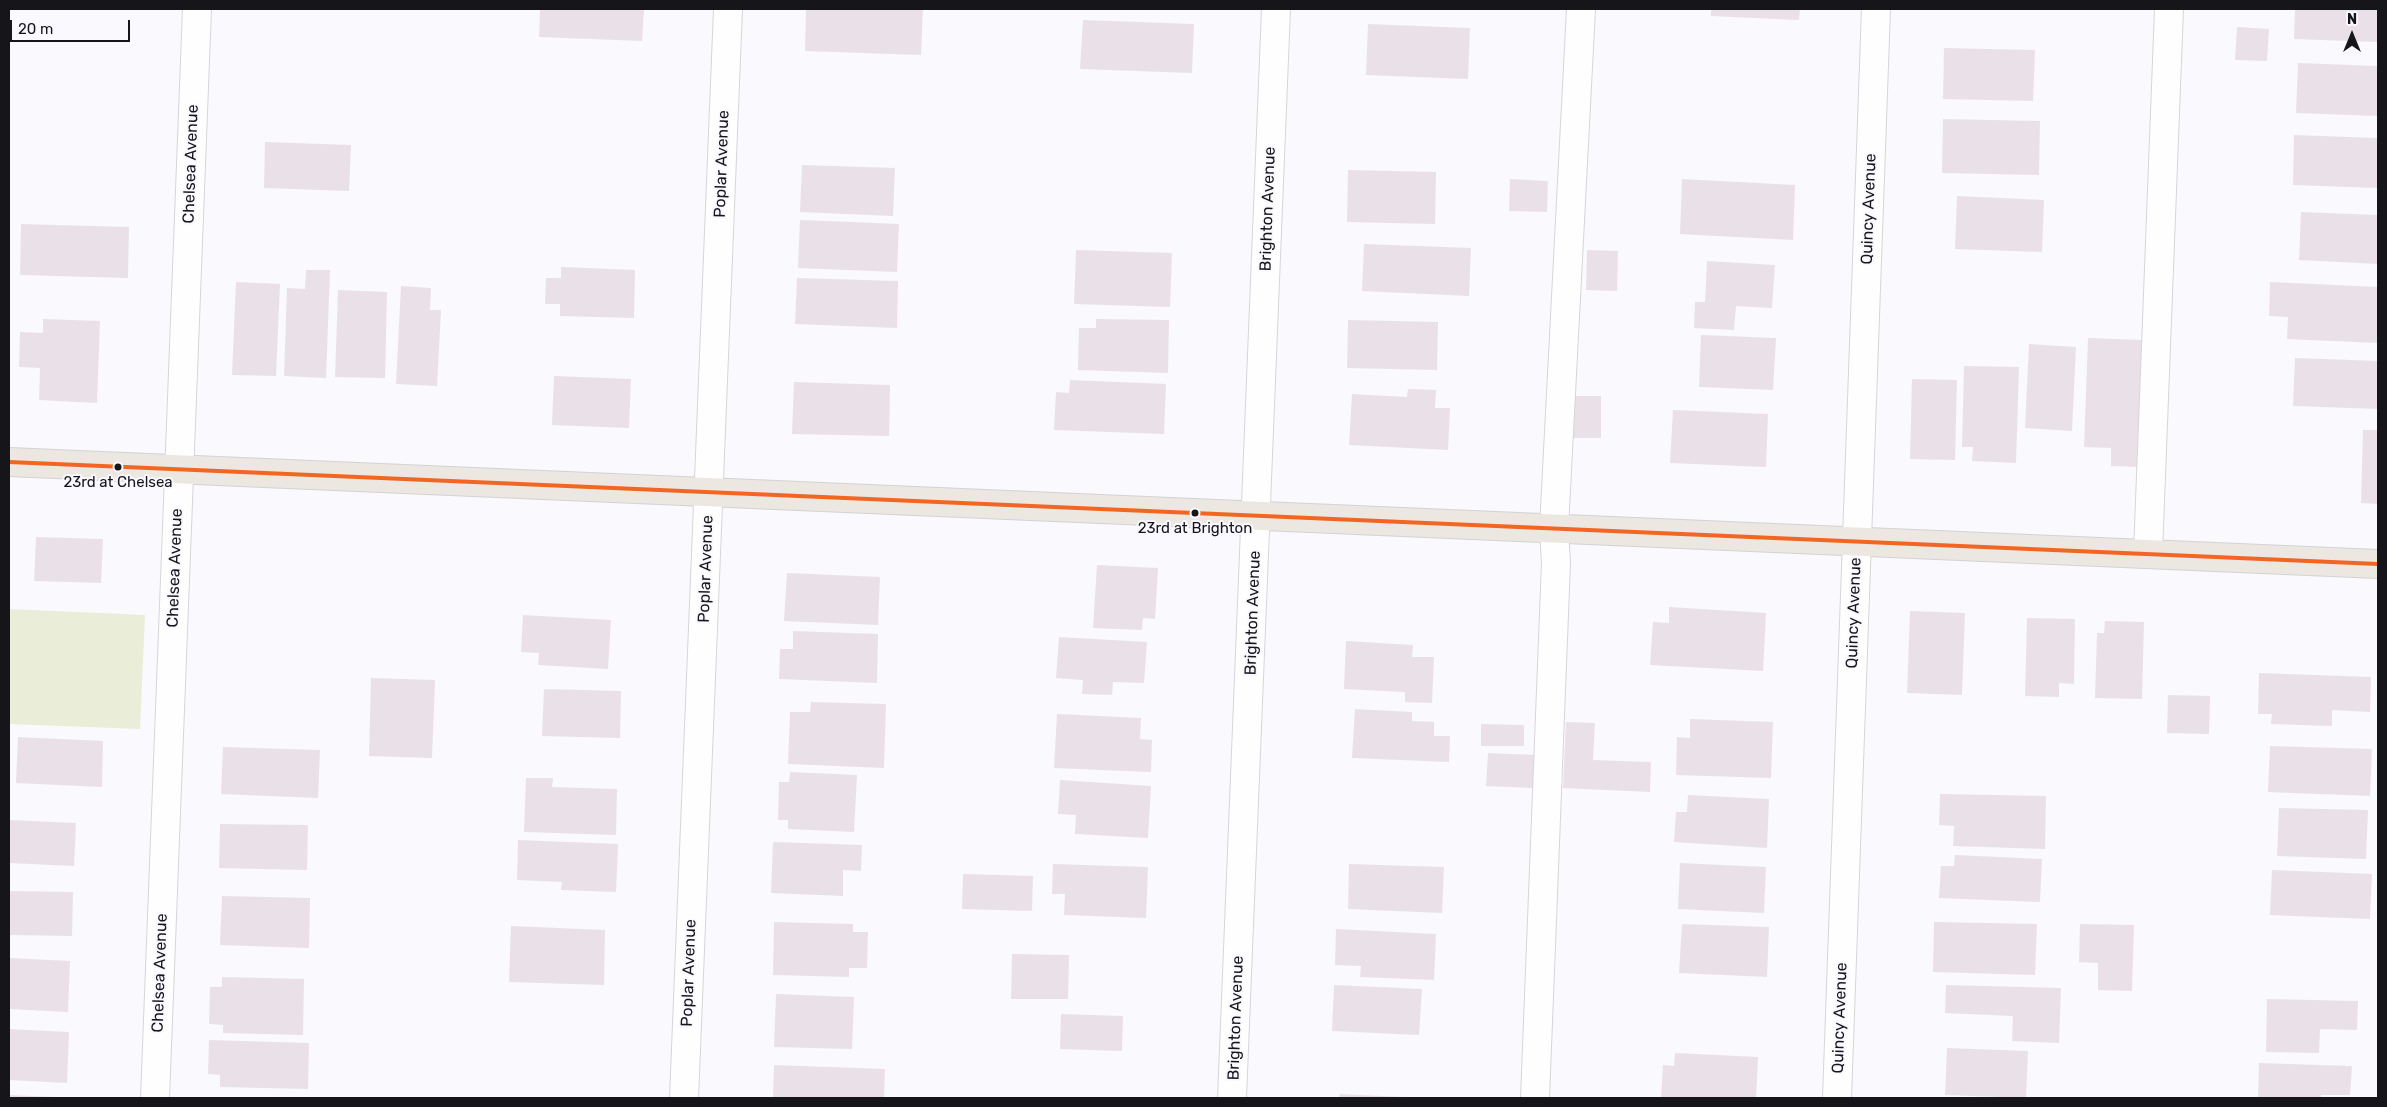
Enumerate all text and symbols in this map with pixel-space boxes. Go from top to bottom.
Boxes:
scale bar [12,10,132,42]
north arrow [2327,10,2377,60]
text: N [2347,11,2357,28]
text: 20 m [18,20,53,38]
street label: Chelsea Avenue [179,104,203,224]
street label: Poplar Avenue [711,110,733,218]
street label: Brighton Avenue [1256,146,1280,272]
street label: Quincy Avenue [1857,153,1881,265]
marker: 23rd at Chelsea [113,462,123,472]
place label: 23rd at Chelsea [63,474,173,492]
street label: Chelsea Avenue [163,508,187,628]
marker: 23rd at Brighton [1190,508,1200,518]
street label: Poplar Avenue [695,515,717,623]
place label: 23rd at Brighton [1138,520,1252,538]
street label: Brighton Avenue [1241,550,1265,676]
street label: Quincy Avenue [1842,557,1866,669]
street label: Chelsea Avenue [148,913,172,1033]
street label: Poplar Avenue [678,919,700,1027]
street label: Brighton Avenue [1224,955,1248,1081]
street label: Quincy Avenue [1828,962,1852,1074]

